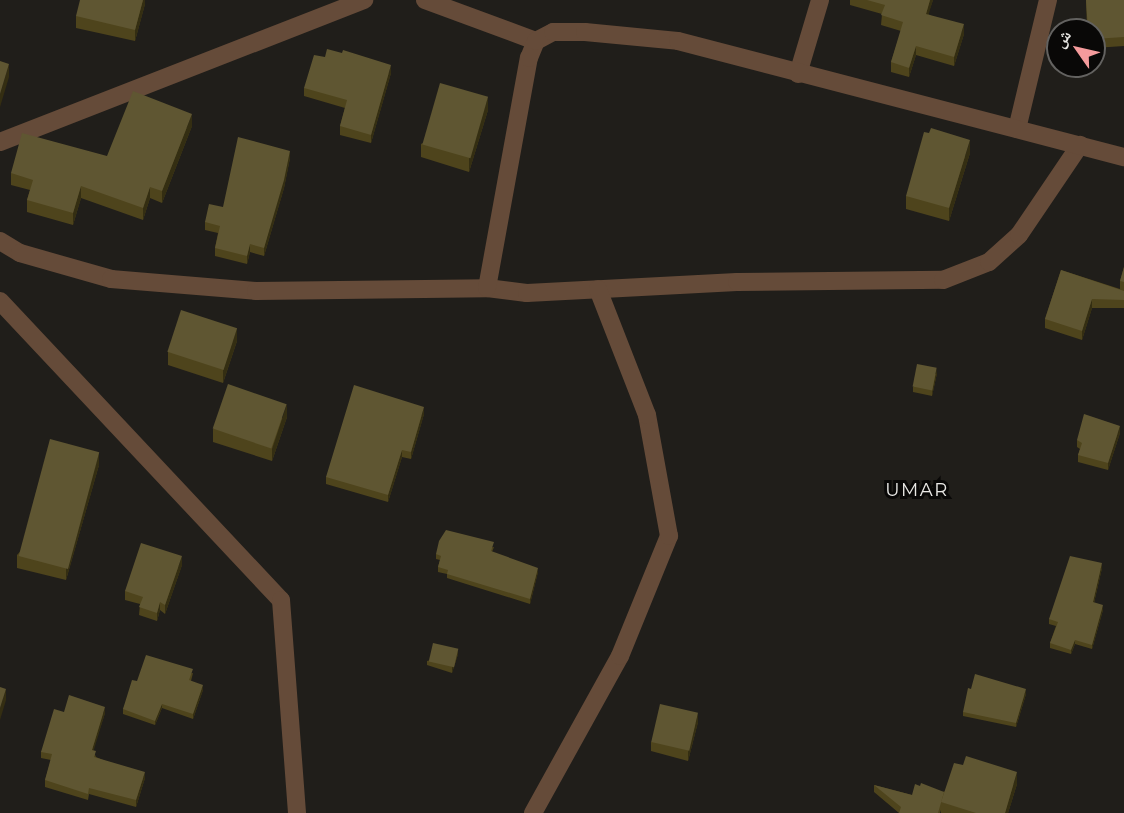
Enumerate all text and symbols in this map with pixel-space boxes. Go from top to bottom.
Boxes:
north arrow [1046,18,1106,78]
text: ش [1050,26,1075,51]
district label: UMAR [885,479,949,501]

